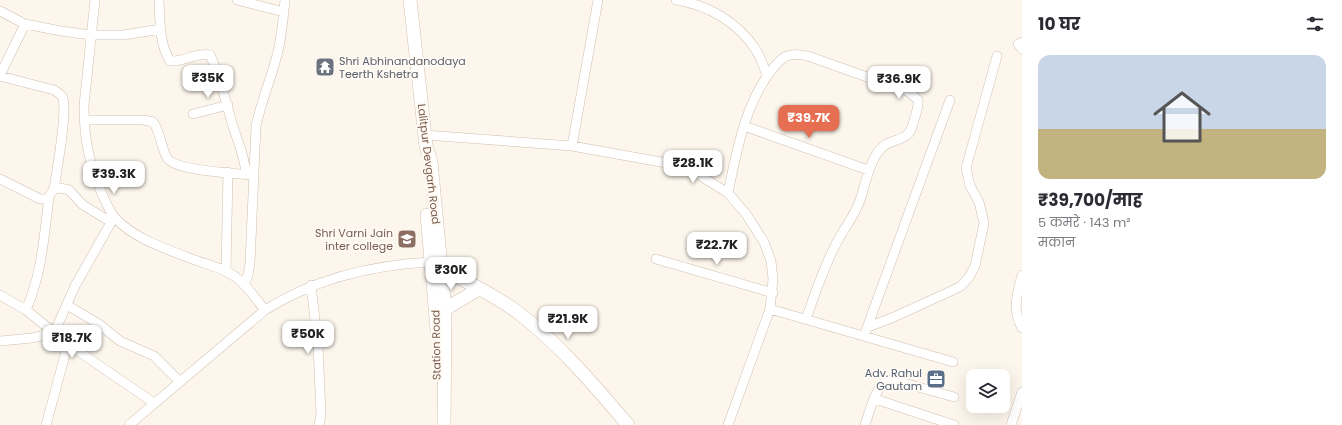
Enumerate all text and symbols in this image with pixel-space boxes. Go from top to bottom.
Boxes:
text: 10 घर [1038,12,1080,36]
icon: filters [1304,13,1326,35]
place label: Shri Abhinandanodaya Teerth Kshetra [339,53,466,82]
temple icon: Shri Abhinandanodaya Teerth Kshetra [314,56,336,78]
pin: ₹35K [184,65,232,99]
pin: ₹36.9K [866,66,932,100]
text: ₹35K [191,68,225,87]
text: ₹36.9K [877,69,921,88]
icon: home [1146,81,1218,153]
street label: Lalitpur Devgarh Road [414,103,444,225]
pin: ₹39.7K [776,105,842,139]
text: ₹39.7K [787,108,831,127]
pin: ₹28.1K [660,150,726,184]
text: ₹28.1K [672,153,714,172]
pin: ₹39.3K [81,161,147,195]
text: ₹39.3K [92,164,136,183]
text: ₹39,700/माह [1038,188,1142,212]
text: 5 कमरे · 143 m² [1038,213,1131,232]
place label: Shri Varni Jain inter college [315,225,393,254]
school or university icon: Shri Varni Jain inter college [396,228,418,250]
pin: ₹22.7K [684,232,750,266]
text: मकान [1038,233,1075,252]
text: ₹22.7K [696,235,738,254]
pin: ₹30K [427,257,475,291]
text: ₹30K [434,260,468,279]
pin: ₹21.9K [535,306,601,340]
text: ₹21.9K [548,309,588,328]
street label: Station Road [427,310,445,380]
pin: ₹50K [284,321,332,355]
text: ₹50K [291,324,325,343]
pin: ₹18.7K [39,325,105,359]
text: ₹18.7K [52,328,92,347]
place label: Adv. Rahul Gautam [865,365,922,394]
office icon: Adv. Rahul Gautam [925,368,947,390]
map controls [966,369,1010,413]
button: layers [966,369,1010,413]

